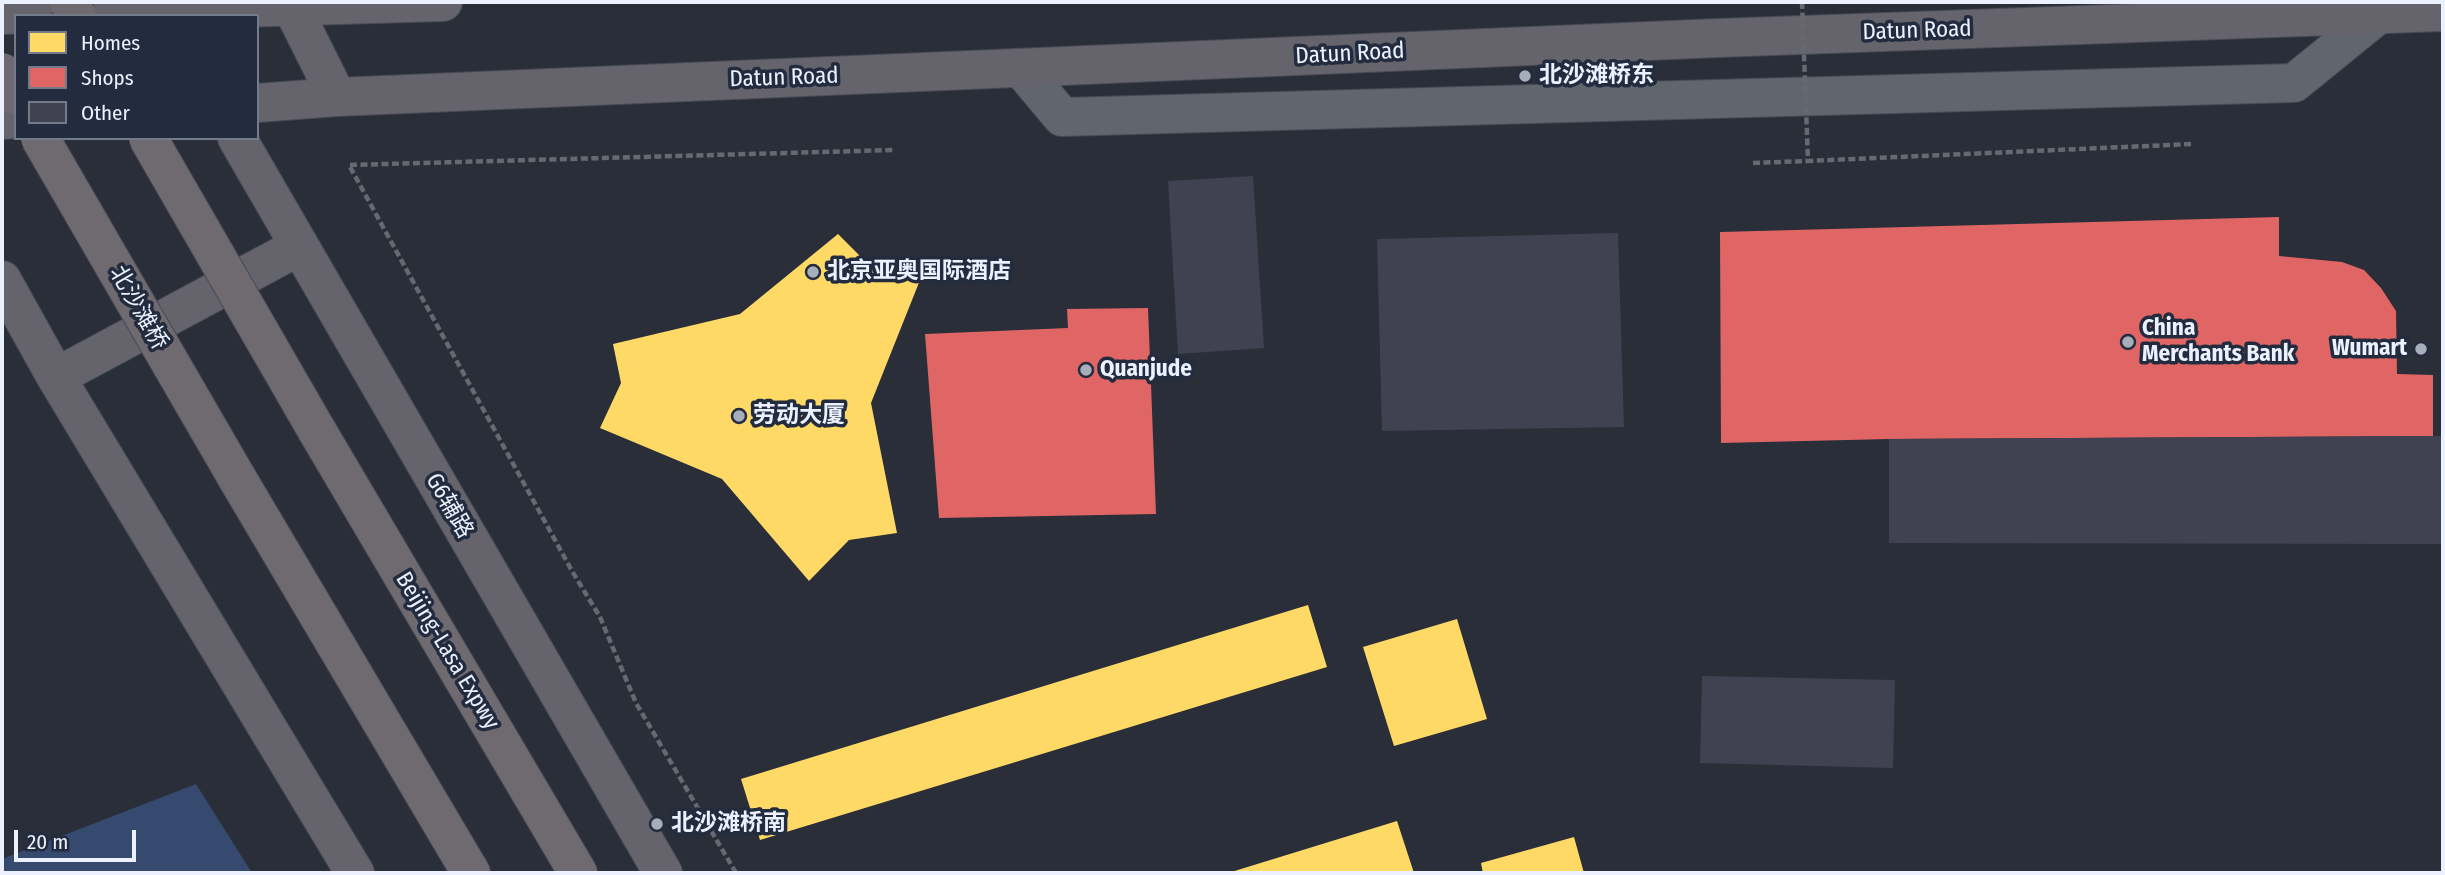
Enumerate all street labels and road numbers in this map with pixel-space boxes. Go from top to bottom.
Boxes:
street label: Datun Road [1862,15,1972,47]
street label: Datun Road [1295,37,1405,71]
street label: Datun Road [729,62,839,94]
street label: 北沙滩桥 [103,261,173,355]
street label: G6辅路 [419,469,479,543]
street label: Beijing-Lasa Expwy [389,567,505,735]

